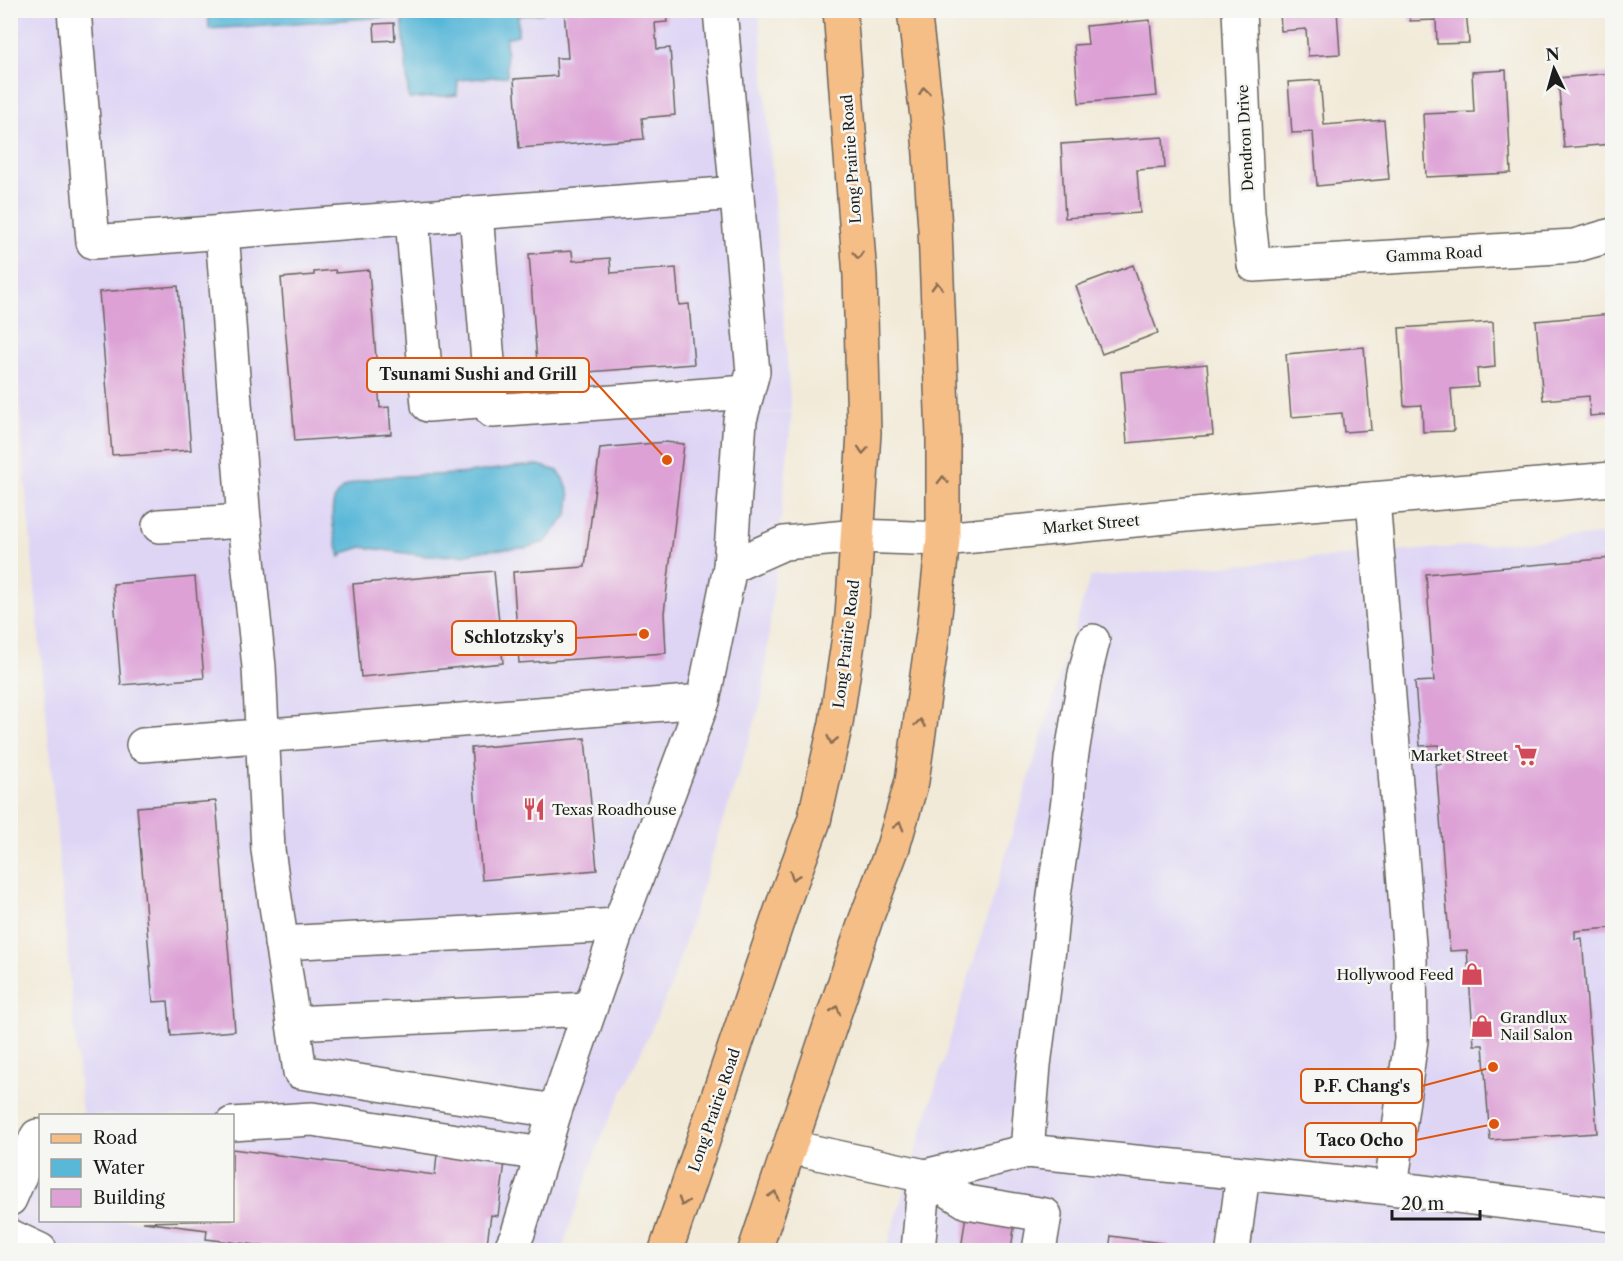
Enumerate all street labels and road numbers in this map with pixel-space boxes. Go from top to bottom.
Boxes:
street label: Dendron Drive [1233,84,1257,192]
street label: Long Prairie Road [837,94,865,224]
street label: Gamma Road [1385,242,1483,266]
street label: Market Street [1042,510,1141,538]
street label: Long Prairie Road [829,579,863,709]
street label: Long Prairie Road [684,1046,744,1174]

